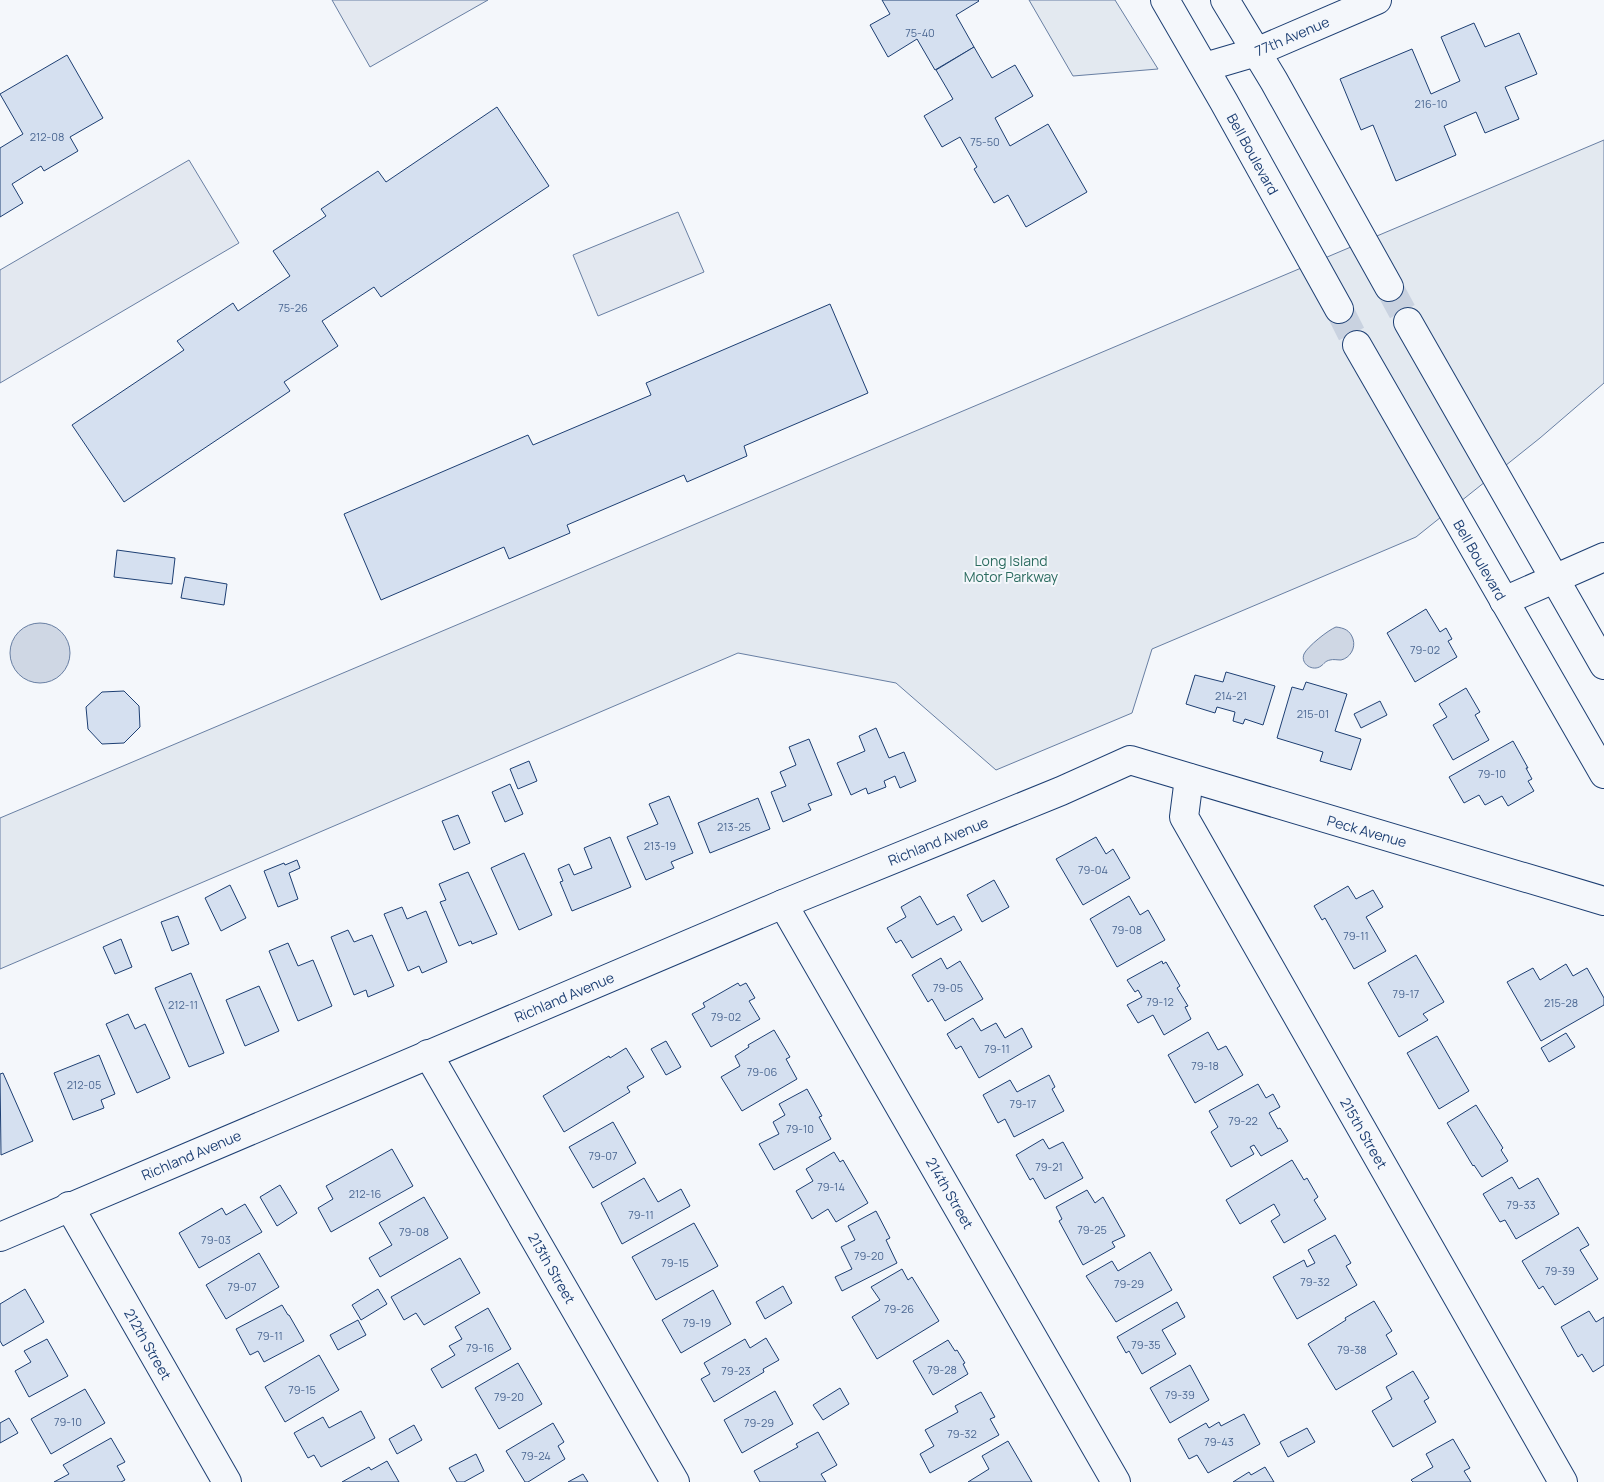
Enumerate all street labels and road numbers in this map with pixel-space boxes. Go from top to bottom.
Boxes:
street label: 77th Avenue [1252,12,1332,60]
street label: Bell Boulevard [1223,110,1283,198]
street label: Bell Boulevard [1449,516,1511,604]
street label: Peck Avenue [1325,811,1409,851]
street label: Richland Avenue [885,812,991,870]
street label: Richland Avenue [511,967,617,1027]
street label: 215th Street [1336,1094,1392,1172]
street label: Richland Avenue [138,1125,244,1185]
street label: 214th Street [922,1154,978,1233]
street label: 213th Street [524,1229,580,1307]
street label: 212th Street [120,1305,176,1383]

